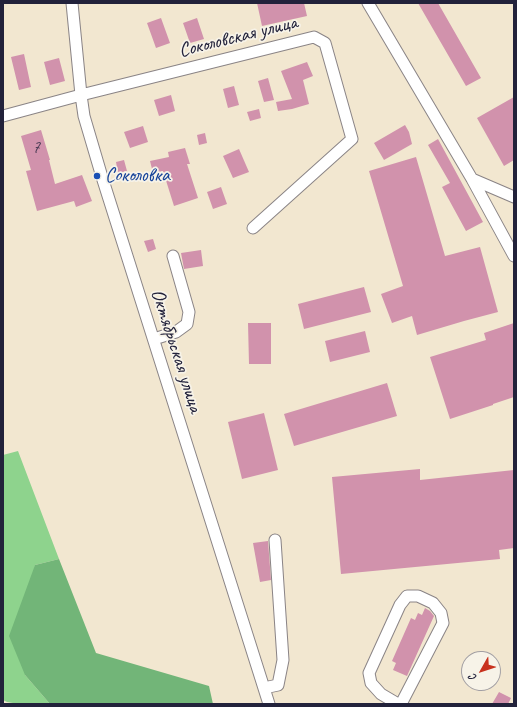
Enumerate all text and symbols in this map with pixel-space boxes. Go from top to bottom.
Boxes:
street label: Соколовская улица [176,11,300,63]
house number: 7 [32,137,40,159]
place label: Соколовка [105,164,170,188]
marker: Соколовка [92,171,102,181]
street label: Октябрьская улица [145,286,207,416]
north arrow [461,651,501,691]
text: С [465,671,480,684]

